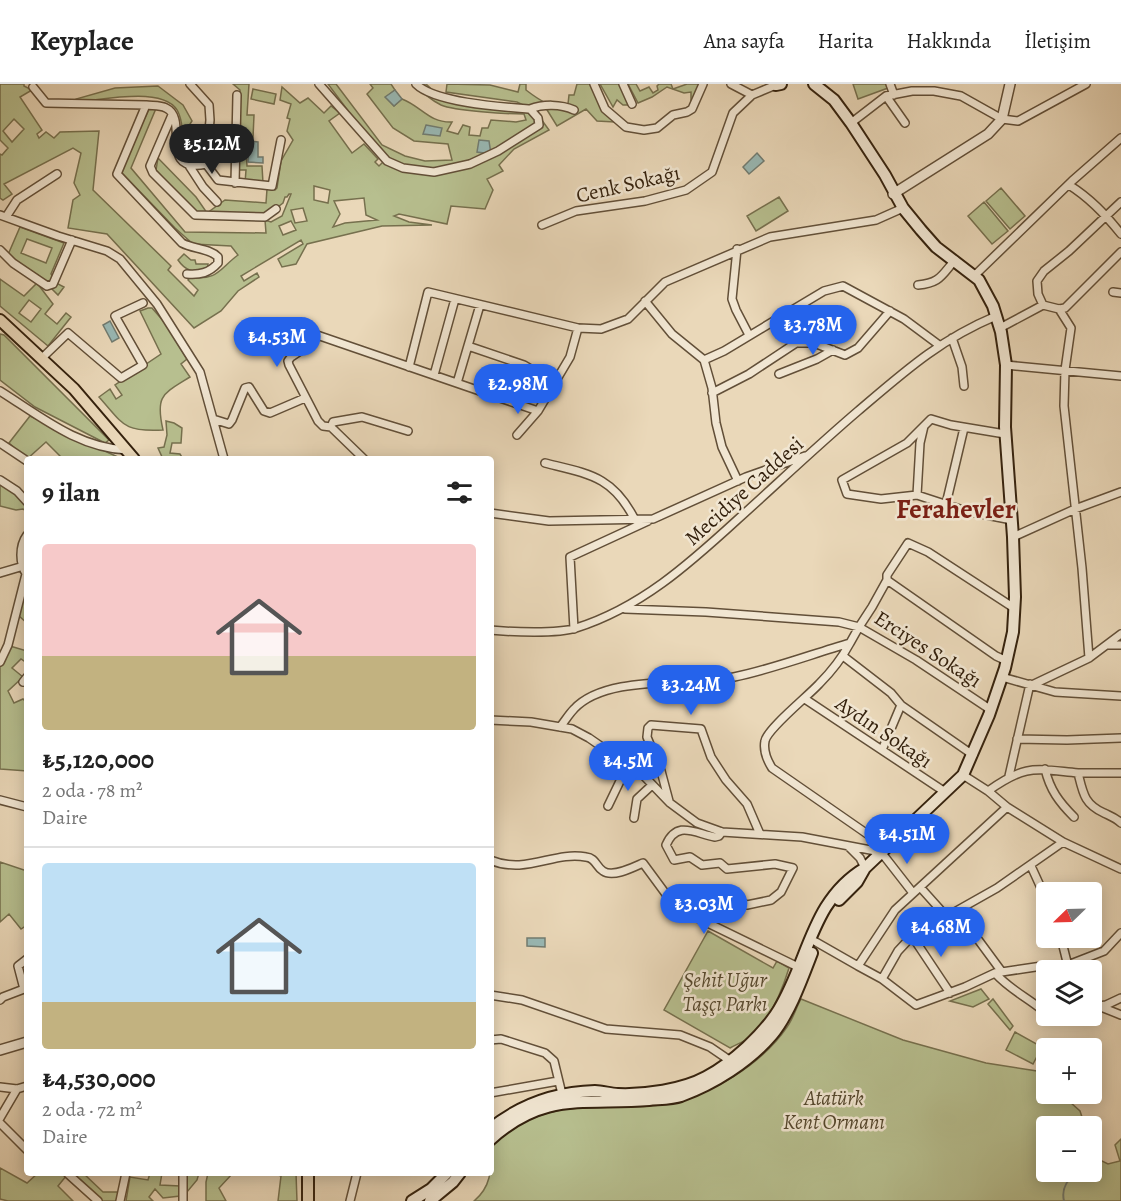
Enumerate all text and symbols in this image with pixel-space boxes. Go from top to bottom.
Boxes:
text: Keyplace [30,22,134,60]
text: Ana sayfa [704,27,785,55]
text: Harita [818,27,874,55]
text: Hakkında [907,27,991,55]
text: İletişim [1024,27,1091,55]
pin: ₺5.12M [163,124,261,175]
text: ₺5.12M [183,130,241,157]
street label: Cenk Sokağı [573,158,683,210]
pin: ₺3.78M [764,305,862,356]
text: ₺3.78M [784,311,842,338]
pin: ₺4.53M [228,317,326,368]
text: ₺4.53M [248,323,306,350]
pin: ₺2.98M [469,364,567,415]
text: ₺2.98M [488,370,548,397]
street label: Mecidiye Caddesi [679,430,809,552]
text: 9 ilan [42,475,100,510]
icon: filters [443,476,476,509]
district label: Ferahevler [896,491,1016,527]
icon: home [205,583,313,691]
street label: Erciyes Sokağı [869,604,987,694]
pin: ₺3.24M [642,665,740,716]
text: ₺3.24M [661,671,721,698]
street label: Aydın Sokağı [829,689,938,775]
pin: ₺4.5M [586,741,670,792]
text: ₺5,120,000 [42,742,154,777]
text: ₺4.5M [603,747,653,774]
text: 2 oda · 78 m² [42,777,143,804]
text: Daire [42,804,87,831]
pin: ₺4.51M [858,814,956,865]
text: ₺4.51M [878,820,936,847]
north arrow [1036,882,1102,948]
map controls [1036,882,1102,1182]
pin: ₺3.03M [655,884,753,935]
text: ₺3.03M [674,890,734,917]
icon: home [205,902,313,1010]
pin: ₺4.68M [892,907,990,958]
text: ₺4.68M [911,913,971,940]
button: layers [1036,960,1102,1026]
park label: Şehit Uğur Taşçı Parkı [683,966,768,1018]
button: + [1036,1038,1102,1104]
text: ₺4,530,000 [42,1061,156,1096]
park label: Atatürk Kent Ormanı [783,1084,885,1136]
text: 2 oda · 72 m² [42,1096,142,1123]
button: − [1036,1116,1102,1182]
text: Daire [42,1123,87,1150]

